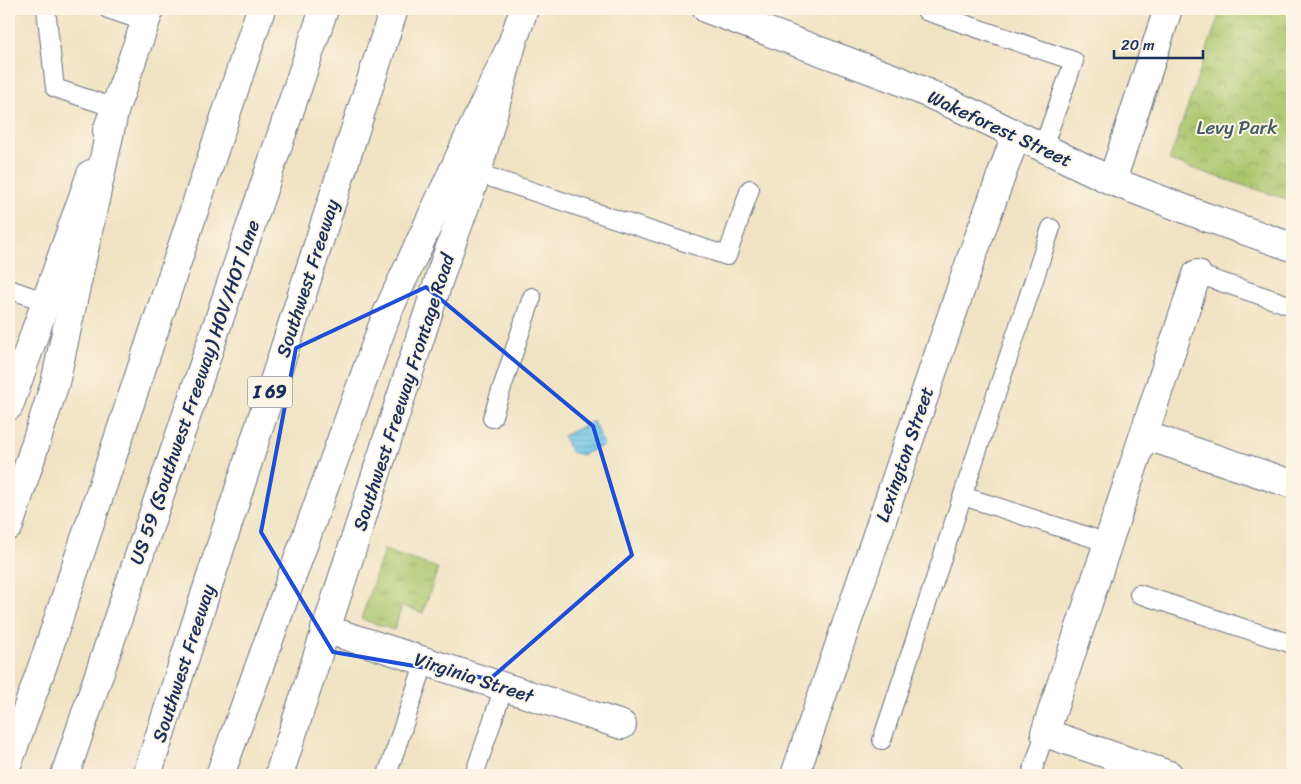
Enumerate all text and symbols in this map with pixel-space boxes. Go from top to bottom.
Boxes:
scale bar [1114,28,1202,60]
text: 20 m [1121,32,1155,58]
street label: Wakeforest Street [922,80,1078,176]
park label: Levy Park [1197,111,1278,144]
street label: Southwest Freeway [266,195,349,361]
street label: US 59 (Southwest Freeway) HOV/HOT lane [120,215,269,569]
street label: Southwest Freeway Frontage Road [343,247,465,535]
road number: I 69 [248,377,292,408]
street label: Lexington Street [866,382,943,526]
street label: Southwest Freeway [142,580,225,746]
street label: Virginia Street [410,643,539,713]

